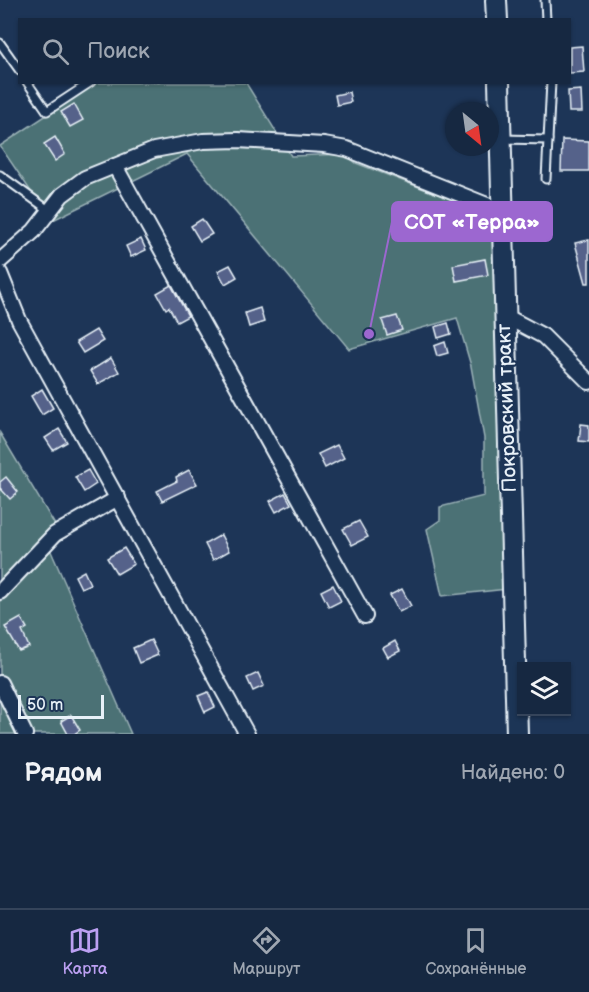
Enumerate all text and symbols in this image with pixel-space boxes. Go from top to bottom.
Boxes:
search box [18,18,571,84]
icon: search [39,35,72,68]
text: Поиск [87,38,150,65]
north arrow [445,102,499,156]
callout: СОТ «Терра» [392,202,552,241]
text: СОТ «Терра» [404,210,540,235]
street label: Покровский тракт [492,322,522,493]
map controls [517,662,571,716]
button: layers [517,662,571,716]
scale bar [18,692,104,720]
text: 50 m [27,696,63,715]
text: Рядом [24,758,102,789]
text: Найдено: 0 [461,761,565,785]
tab: Карта [62,924,108,979]
tab: Маршрут [232,924,300,979]
tab: Сохранённые [425,924,527,979]

